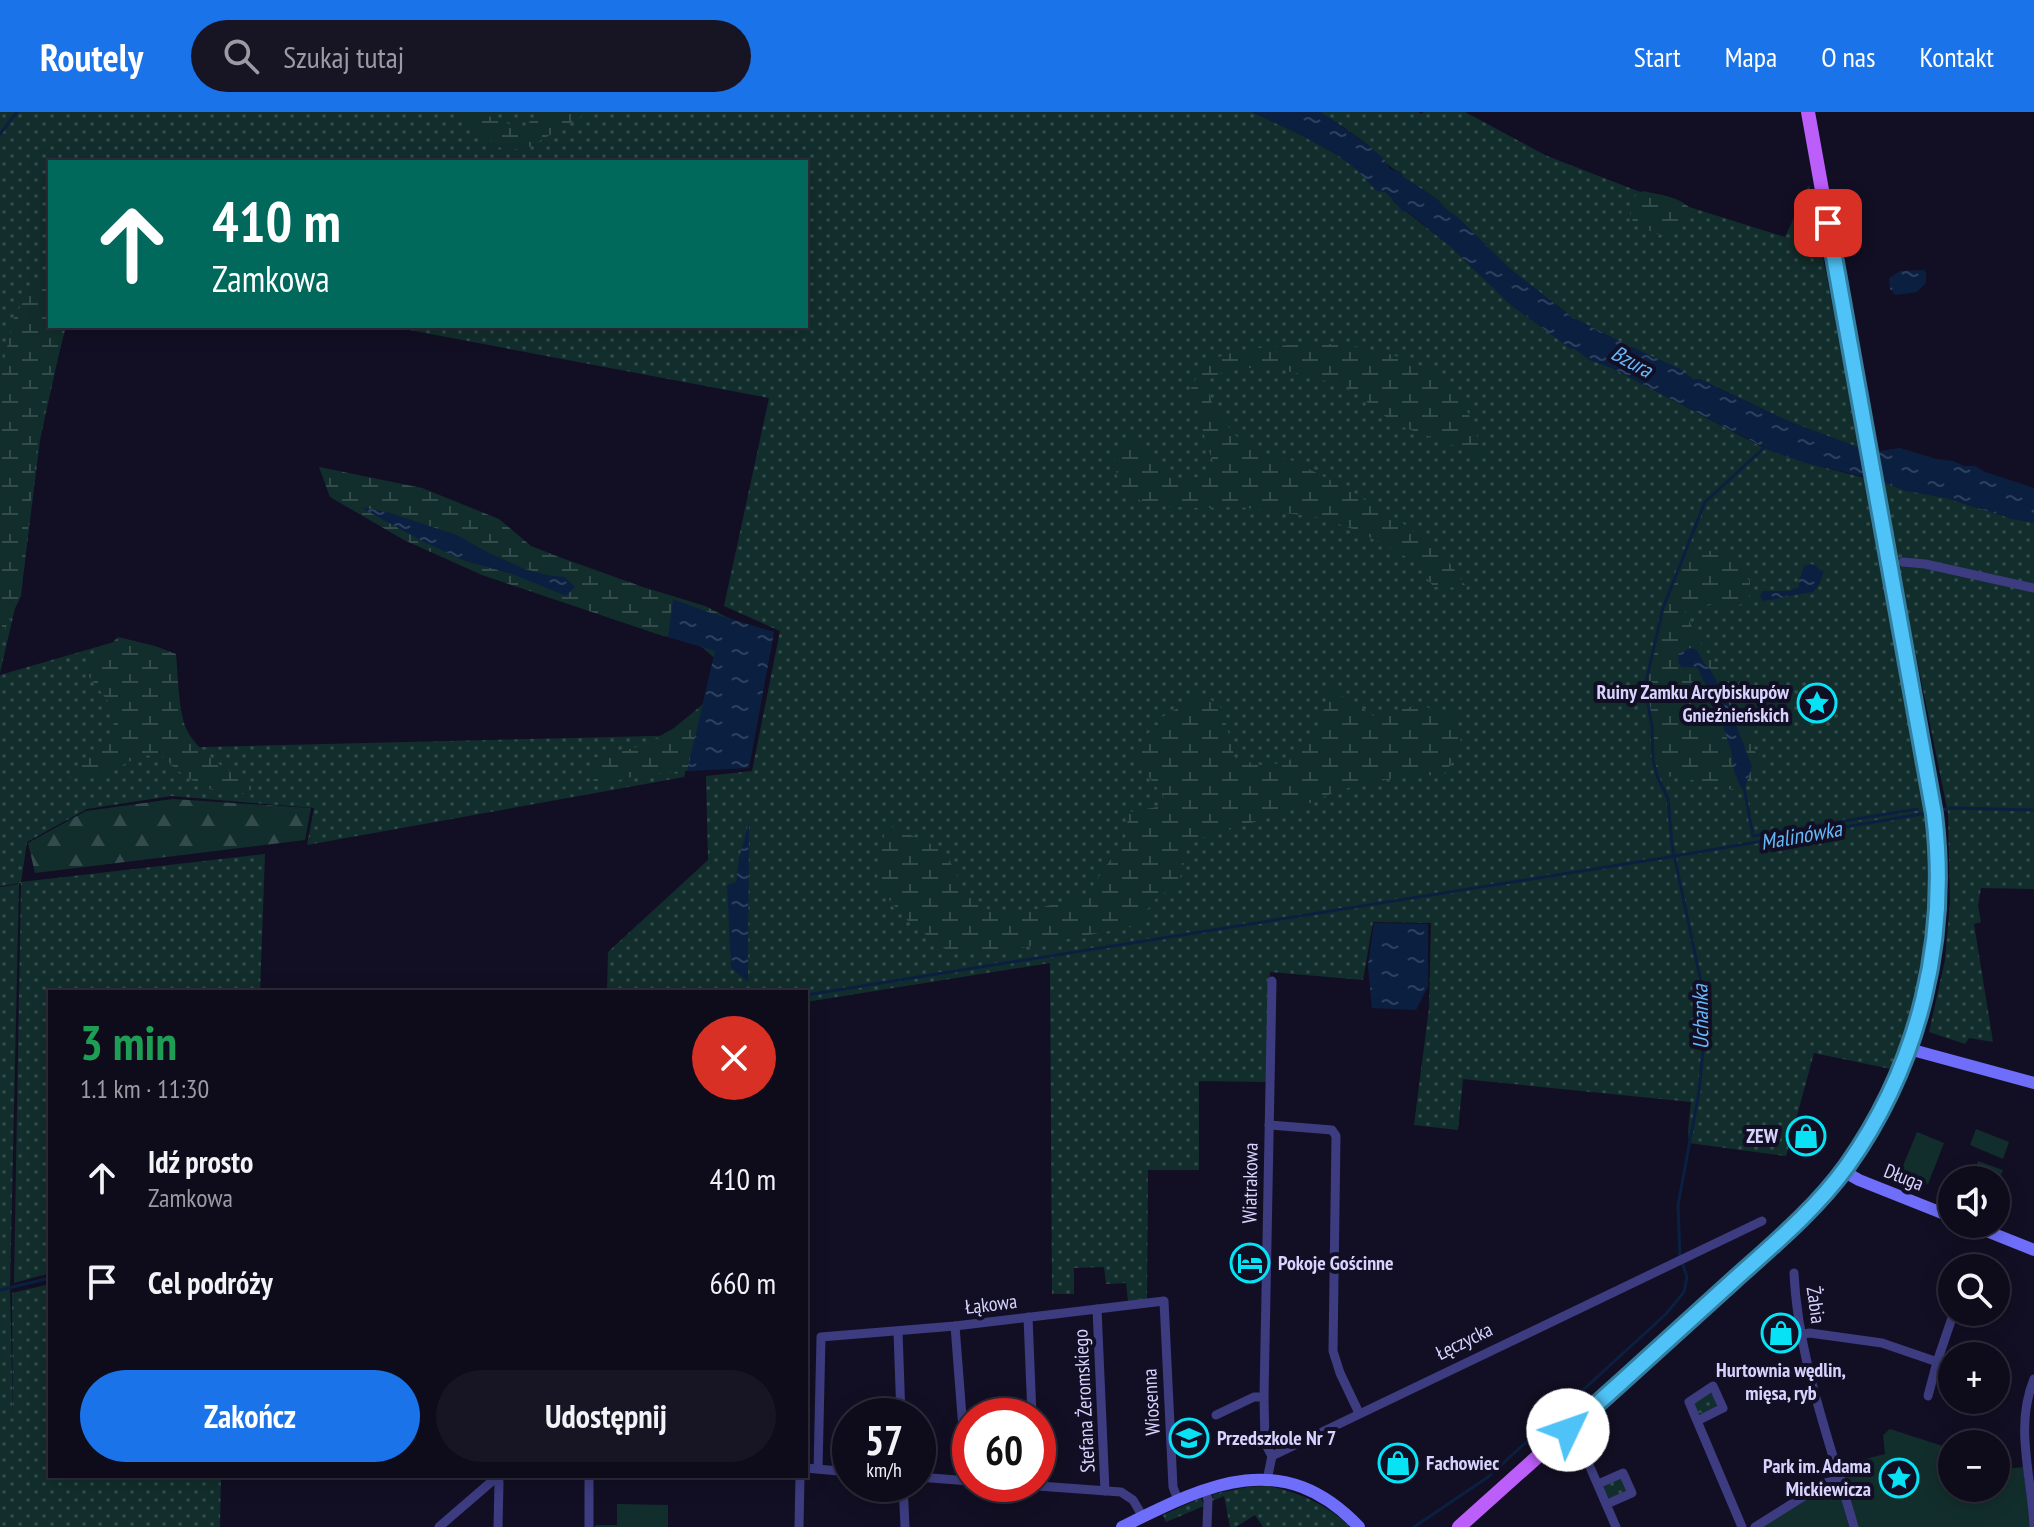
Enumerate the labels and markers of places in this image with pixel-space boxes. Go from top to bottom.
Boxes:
pin [1794,189,1862,257]
place label: Ruiny Zamku Arcybiskupów Gnieźnieńskich [1597,679,1790,728]
place icon: Ruiny Zamku Arcybiskupów Gnieźnieńskich [1796,682,1838,724]
shop icon: ZEW [1785,1115,1827,1157]
place label: ZEW [1746,1123,1779,1149]
hotel icon: Pokoje Gościnne [1229,1242,1271,1284]
place label: Pokoje Gościnne [1278,1250,1394,1276]
shop icon: Hurtownia wędlin, mięsa, ryb [1760,1312,1802,1354]
place label: Hurtownia wędlin, mięsa, ryb [1716,1357,1846,1406]
school or university icon: Przedszkole Nr 7 [1168,1417,1210,1459]
place label: Przedszkole Nr 7 [1217,1425,1336,1451]
shop icon: Fachowiec [1377,1442,1419,1484]
place label: Fachowiec [1426,1450,1499,1476]
place label: Park im. Adama Mickiewicza [1763,1453,1871,1502]
place icon: Park im. Adama Mickiewicza [1878,1457,1920,1499]

